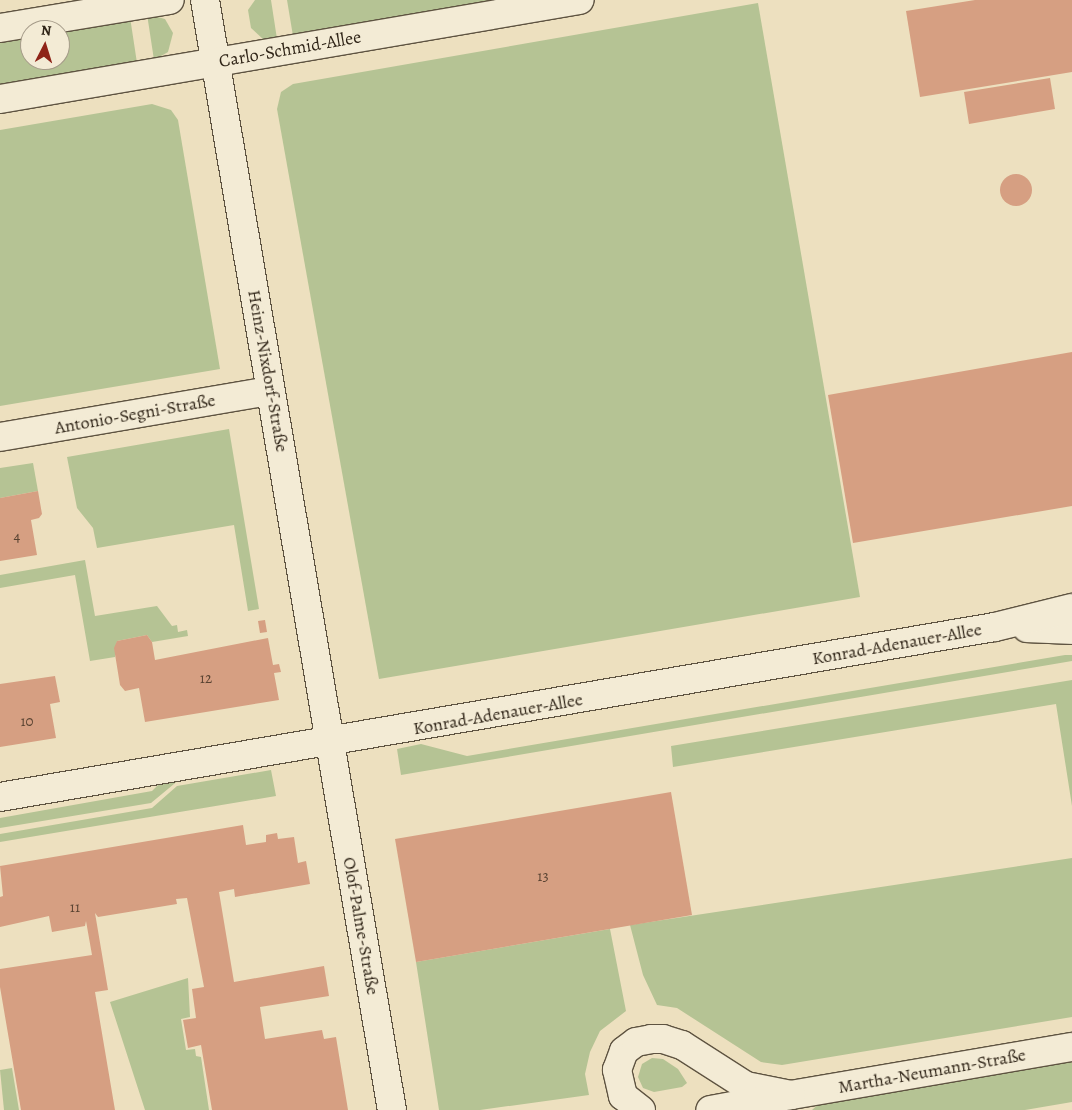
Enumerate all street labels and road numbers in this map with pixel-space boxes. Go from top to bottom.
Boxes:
street label: Carlo-Schmid-Allee [217,26,363,72]
street label: Heinz-Nixdorf-Straße [243,288,293,454]
street label: Antonio-Segni-Straße [53,389,217,439]
street label: Konrad-Adenauer-Allee [810,618,984,670]
street label: Konrad-Adenauer-Allee [411,688,585,740]
street label: Olof-Palme-Straße [338,855,384,997]
street label: Martha-Neumann-Straße [836,1044,1028,1098]

